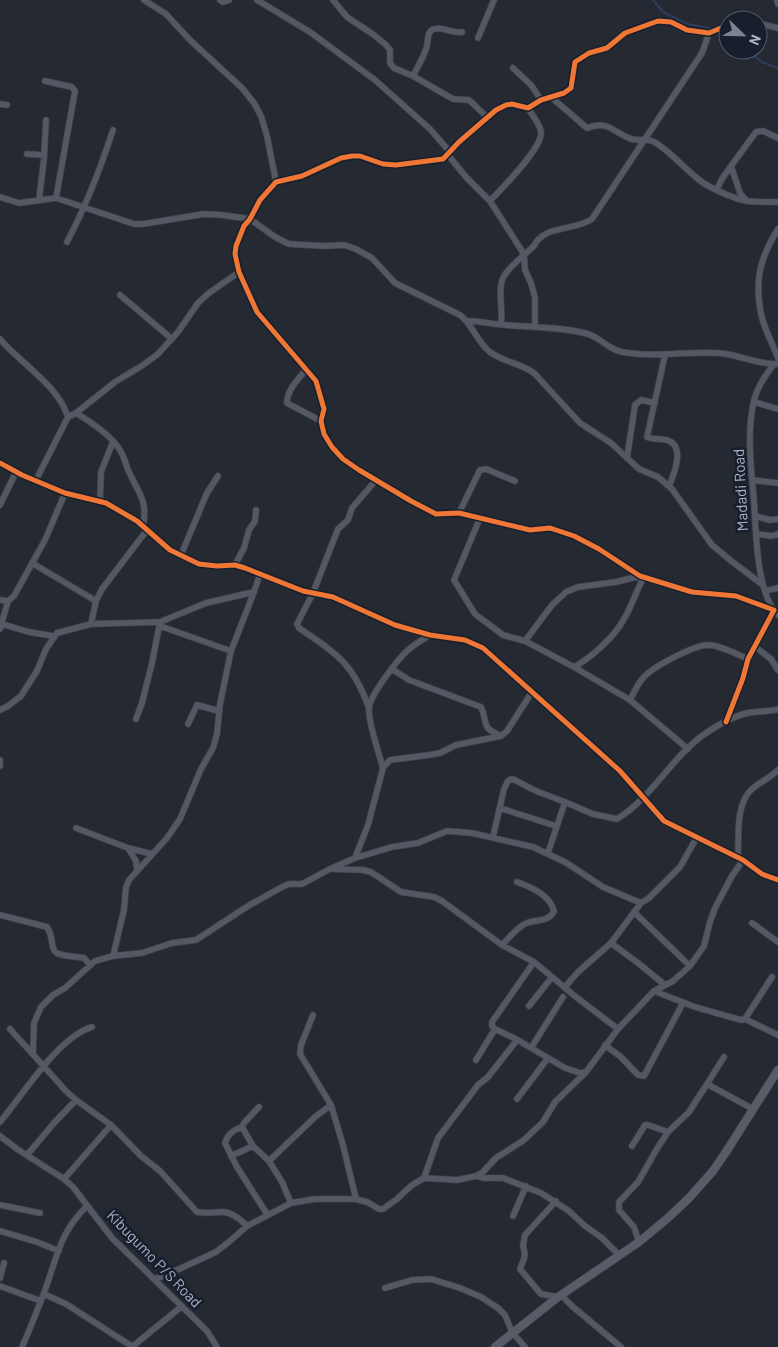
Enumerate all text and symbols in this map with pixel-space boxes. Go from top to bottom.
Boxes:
north arrow [718,10,768,60]
text: N [746,33,765,48]
street label: Madadi Road [729,448,751,532]
street label: Kibugumo P/S Road [104,1206,206,1311]

